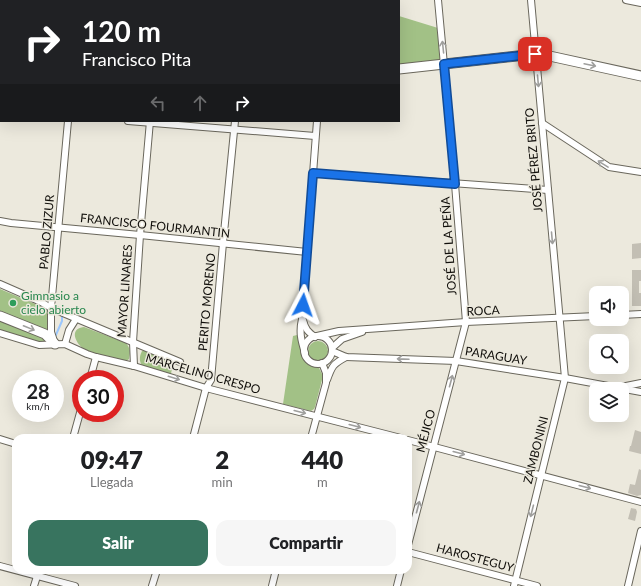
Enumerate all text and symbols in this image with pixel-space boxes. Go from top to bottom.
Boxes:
text: 120 m [82,14,161,48]
icon: right [16,16,68,68]
pin [518,37,552,71]
one-way arrow [439,41,446,54]
icon: arrive [524,43,546,65]
text: Francisco Pita [82,48,191,70]
one-way arrow [583,61,596,69]
one-way arrow [534,74,541,87]
icon: left [147,92,169,114]
icon: ahead [189,92,211,114]
icon: right [231,92,253,114]
street label: JOSÉ PÉREZ BRITO [521,107,546,213]
one-way arrow [598,160,609,168]
street label: PABLO ZIZUR [36,193,57,270]
street label: JOSÉ DE LA PEÑA [438,195,459,296]
street label: FRANCISCO FOURMANTIN [79,210,231,241]
one-way arrow [548,231,556,244]
street label: MAYOR LINARES [114,244,135,338]
street label: PERITO MORENO [195,252,218,352]
position arrow [282,284,324,326]
map controls [589,286,629,422]
button: sound [589,286,629,326]
place label: Gimnasio a cielo abierto [21,288,86,317]
marker: Gimnasio a cielo abierto [8,298,18,308]
street label: ROCA [466,302,501,319]
one-way arrow [23,324,35,332]
button: search [589,334,629,374]
street label: PARAGUAY [464,343,529,368]
street label: MARCELINO CRESPO [144,350,263,397]
one-way arrow [397,355,410,363]
speed limit sign: 30 [72,370,124,422]
one-way arrow [168,375,181,382]
one-way arrow [447,375,455,388]
text: 28 [26,379,50,403]
button: layers [589,382,629,422]
text: km/h [26,400,50,412]
street label: MÉJICO [413,407,439,454]
one-way arrow [293,408,306,416]
street label: ZAMBONINI [520,415,551,485]
one-way arrow [348,423,361,430]
text: 09:47 [81,445,143,474]
text: 2 [215,445,229,474]
text: 440 [301,445,343,474]
one-way arrow [452,450,465,458]
text: Llegada [90,474,134,490]
text: min [212,474,233,490]
text: m [317,474,328,490]
one-way arrow [578,484,591,491]
one-way arrow [415,501,422,514]
one-way arrow [528,504,536,517]
button: Salir [28,520,208,566]
button: Compartir [216,520,396,566]
street label: HAROSTEGUY [435,540,516,575]

